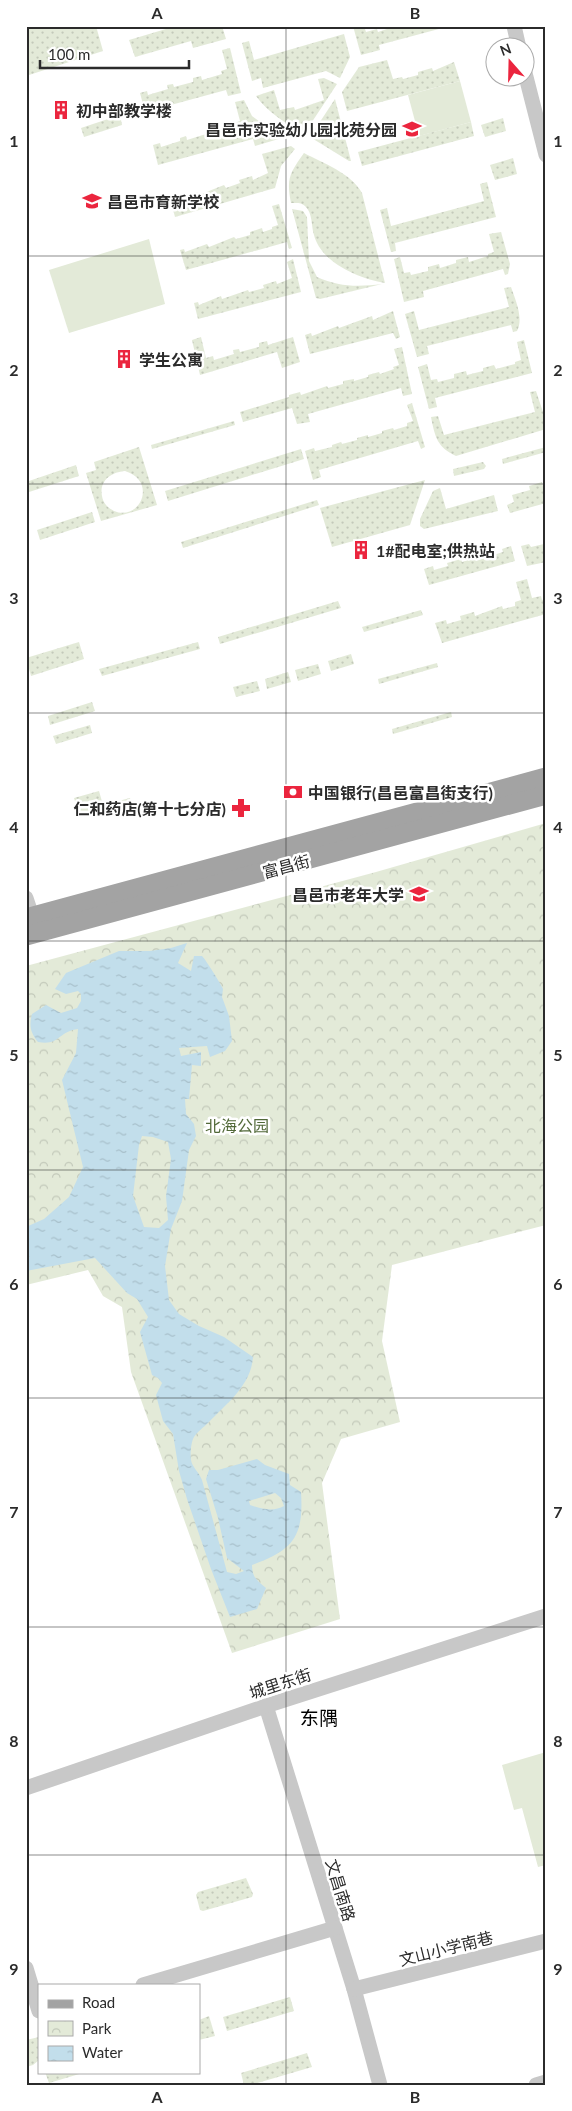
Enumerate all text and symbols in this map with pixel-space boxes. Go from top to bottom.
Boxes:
text: A [150,3,163,22]
text: B [410,3,420,22]
scale bar [40,38,189,70]
north arrow [484,38,534,88]
text: N [497,39,513,59]
text: 100 m [48,45,90,63]
building icon: 初中部教学楼 [50,99,72,121]
place label: 初中部教学楼 [76,101,172,120]
school or university icon: 昌邑市实验幼儿园北苑分园 [401,118,423,140]
place label: 昌邑市实验幼儿园北苑分园 [205,120,397,139]
text: 1 [9,131,19,150]
text: 1 [553,131,563,150]
school or university icon: 昌邑市育新学校 [81,190,103,212]
place label: 昌邑市育新学校 [107,192,220,211]
building icon: 学生公寓 [113,348,135,370]
place label: 学生公寓 [139,350,203,369]
text: 2 [9,360,19,379]
text: 2 [553,360,563,379]
building icon: 1#配电室;供热站 [350,539,372,561]
place label: 1#配电室;供热站 [376,541,495,560]
text: 3 [9,588,19,607]
text: 3 [553,588,563,607]
bank icon: 中国银行(昌邑富昌街支行) [282,781,304,803]
place label: 中国银行(昌邑富昌街支行) [308,783,493,802]
pharmacy icon: 仁和药店(第十七分店) [230,797,252,819]
place label: 仁和药店(第十七分店) [73,799,226,818]
text: 4 [9,817,19,836]
text: 4 [553,817,563,836]
street label: 富昌街 [260,851,312,881]
school or university icon: 昌邑市老年大学 [408,883,430,905]
place label: 昌邑市老年大学 [292,885,404,904]
text: 5 [9,1045,19,1064]
text: 5 [553,1045,563,1064]
park label: 北海公园 [205,1116,269,1135]
text: 6 [9,1274,19,1293]
text: 6 [553,1274,563,1293]
text: 7 [9,1502,19,1521]
text: 7 [553,1502,563,1521]
street label: 城里东街 [247,1664,313,1702]
district label: 东隅 [300,1706,338,1729]
text: 8 [9,1731,19,1750]
text: 8 [553,1731,563,1750]
street label: 文昌南路 [323,1857,359,1923]
street label: 文山小学南巷 [397,1927,495,1969]
text: 9 [9,1959,19,1978]
text: 9 [553,1959,563,1978]
legend [38,1984,200,2074]
text: Road [82,1993,115,2011]
text: Park [82,2019,112,2037]
text: Water [82,2043,123,2061]
text: A [150,2087,163,2106]
text: B [410,2087,420,2106]

